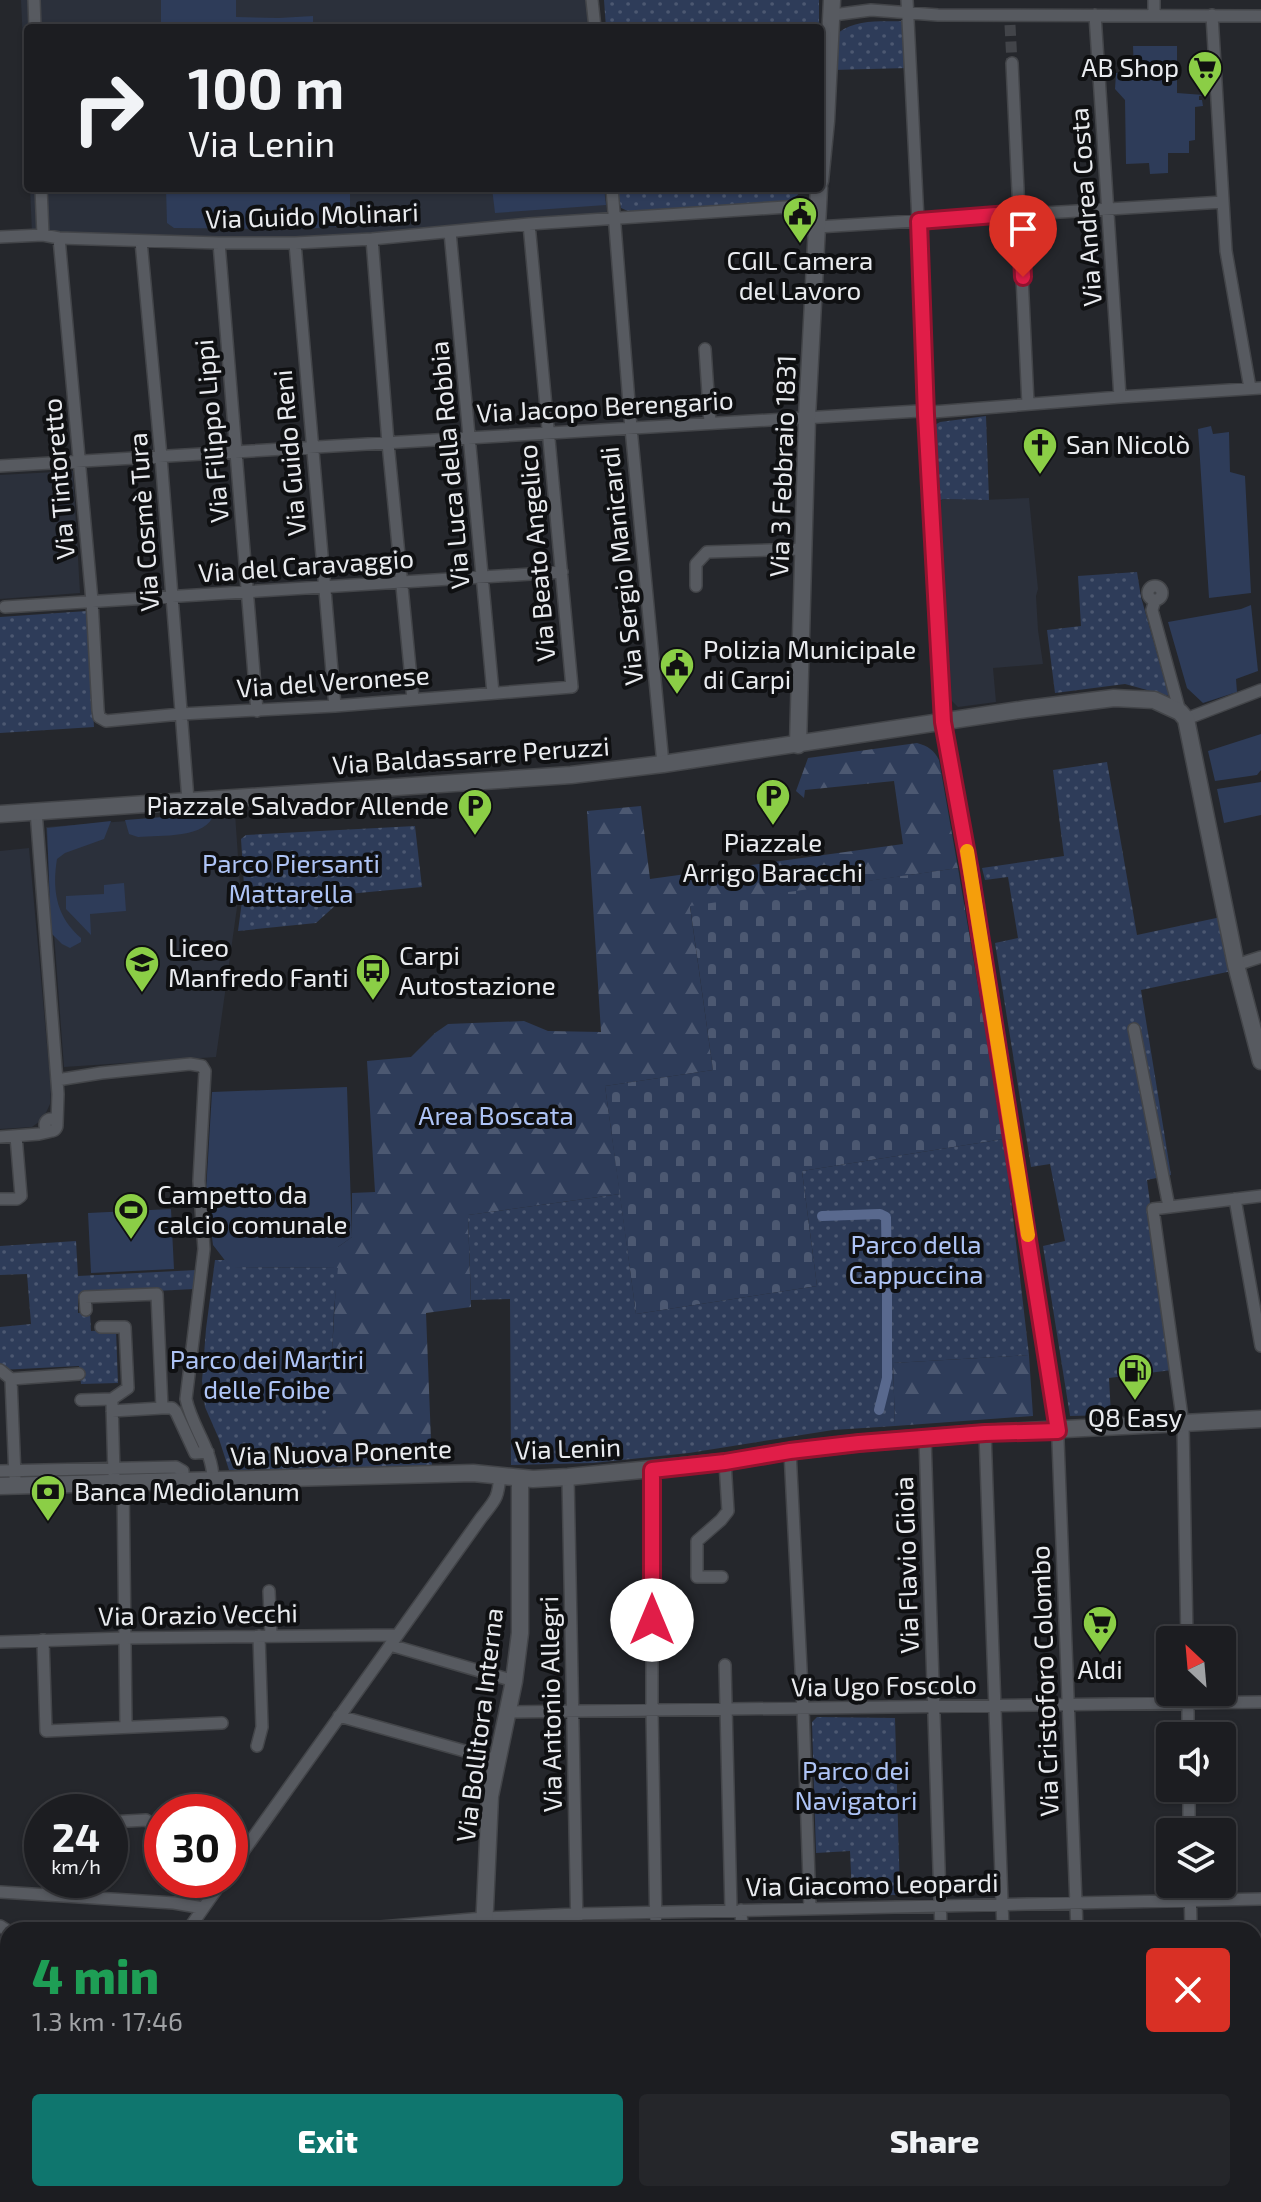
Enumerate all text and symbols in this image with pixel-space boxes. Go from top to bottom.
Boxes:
supermarket icon: AB Shop [1186,49,1224,99]
place label: AB Shop [1081,51,1179,82]
text: 100 m [188,53,344,120]
icon: right [56,56,160,160]
street label: Via Andrea Costa [1062,107,1107,307]
text: Via Lenin [188,121,335,164]
street label: Via Guido Molinari [205,195,419,234]
public building icon: CGIL Camera del Lavoro [781,195,819,245]
pin [989,195,1057,277]
icon: arrive [1001,207,1045,251]
place label: CGIL Camera del Lavoro [727,244,873,305]
street label: Via Filippo Lippi [187,338,234,524]
street label: Via Luca della Robbia [422,340,475,590]
street label: Via 3 Febbraio 1831 [762,354,801,578]
street label: Via Guido Reni [266,369,311,538]
street label: Via Jacopo Berengario [476,383,734,428]
street label: Via Tintoretto [35,397,80,561]
church icon: San Nicolò [1021,426,1059,476]
place label: San Nicolò [1066,428,1190,459]
street label: Via Cosmè Tura [121,432,164,613]
street label: Via Beato Angelico [511,443,560,663]
street label: Via Sergio Manicardi [593,445,648,687]
street label: Via del Caravaggio [197,542,415,588]
place label: Polizia Municipale di Carpi [703,633,916,694]
public building icon: Polizia Municipale di Carpi [658,646,696,696]
street label: Via del Veronese [235,658,430,703]
street label: Via Baldassarre Peruzzi [331,729,611,780]
parking icon: Piazzale Arrigo Baracchi [754,777,792,827]
parking icon: Piazzale Salvador Allende [456,787,494,837]
place label: Piazzale Salvador Allende [146,789,449,820]
place label: Piazzale Arrigo Baracchi [683,826,863,887]
park label: Parco Piersanti Mattarella [202,847,380,908]
place label: Liceo Manfredo Fanti [168,931,349,992]
place label: Carpi Autostazione [399,939,556,1000]
school or university icon: Liceo Manfredo Fanti [123,944,161,994]
bus stop icon: Carpi Autostazione [354,952,392,1002]
park label: Area Boscata [418,1099,574,1130]
place label: Campetto da calcio comunale [157,1178,347,1239]
sports icon: Campetto da calcio comunale [112,1191,150,1241]
park label: Parco della Cappuccina [848,1228,984,1289]
park label: Parco dei Martiri delle Foibe [170,1343,364,1404]
fuel station icon: Q8 Easy [1116,1352,1154,1402]
place label: Q8 Easy [1088,1401,1183,1432]
street label: Via Lenin [514,1430,622,1465]
street label: Via Nuova Ponente [230,1432,452,1471]
bank icon: Banca Mediolanum [29,1473,67,1523]
place label: Banca Mediolanum [74,1475,300,1506]
street label: Via Flavio Gioia [887,1476,924,1654]
street label: Via Cristoforo Colombo [1023,1545,1064,1817]
position arrow [610,1578,694,1662]
street label: Via Orazio Vecchi [98,1596,298,1631]
street label: Via Antonio Allegri [532,1596,567,1812]
supermarket icon: Aldi [1081,1604,1119,1654]
street label: Via Bollitora Interna [449,1606,508,1844]
north arrow [1156,1626,1236,1706]
map controls [1156,1626,1236,1898]
place label: Aldi [1077,1653,1123,1684]
street label: Via Ugo Foscolo [791,1667,977,1702]
button: sound [1156,1722,1236,1802]
park label: Parco dei Navigatori [794,1754,918,1815]
speed limit sign: 30 [144,1794,248,1898]
text: 24 [52,1812,100,1860]
button: layers [1156,1818,1236,1898]
text: km/h [51,1854,101,1878]
street label: Via Giacomo Leopardi [745,1866,999,1901]
text: 4 min [32,1946,159,2004]
button: close [1146,1948,1230,2032]
text: 1.3 km · 17:46 [32,2005,183,2036]
button: Exit [32,2094,623,2186]
button: Share [639,2094,1230,2186]

